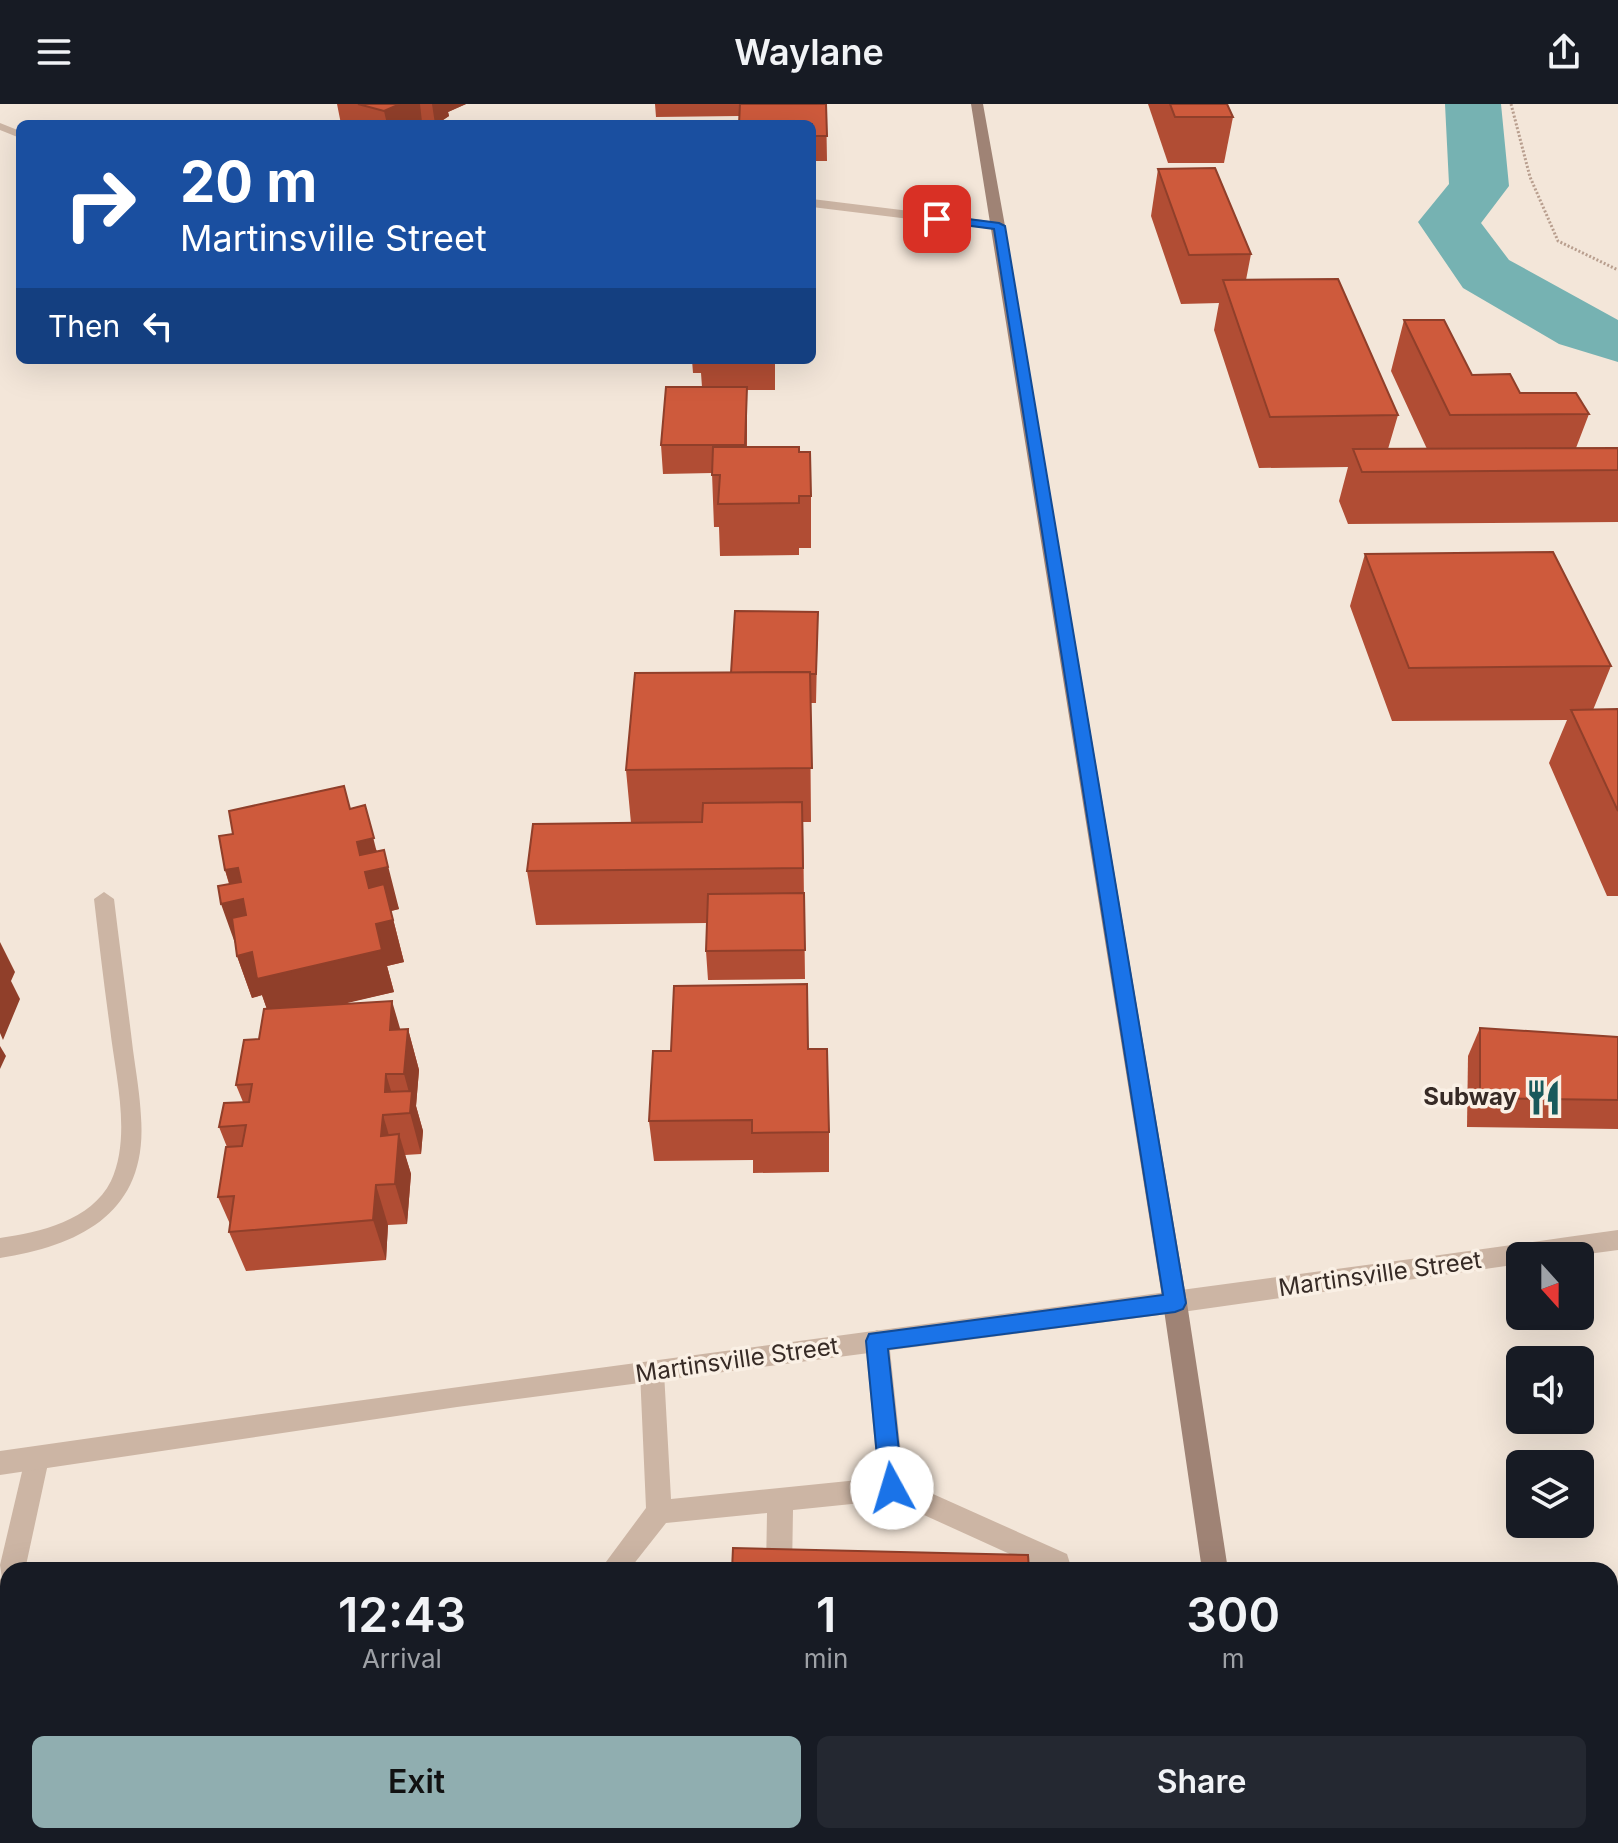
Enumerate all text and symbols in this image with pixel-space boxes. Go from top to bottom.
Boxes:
icon: menu [32,30,76,74]
text: Waylane [734,30,884,74]
icon: share [1542,30,1586,74]
text: 20 m [180,148,317,216]
icon: right [48,152,152,256]
pin [903,185,971,253]
icon: arrive [915,197,959,241]
text: Martinsville Street [180,216,487,260]
icon: left [136,304,180,348]
text: Then [48,308,120,344]
restaurant icon: Subway [1524,1078,1562,1116]
place label: Subway [1423,1082,1518,1111]
north arrow [1506,1242,1594,1330]
map controls [1506,1242,1594,1538]
street label: Martinsville Street [1277,1245,1483,1302]
street label: Martinsville Street [634,1331,840,1388]
button: sound [1506,1346,1594,1434]
position arrow [850,1446,934,1530]
button: layers [1506,1450,1594,1538]
text: 12:43 [338,1585,466,1644]
text: 1 [816,1585,836,1644]
text: 300 [1186,1585,1280,1644]
text: Arrival [362,1643,442,1674]
text: min [804,1643,848,1674]
text: m [1222,1643,1245,1674]
button: Exit [32,1736,801,1828]
button: Share [817,1736,1586,1828]

